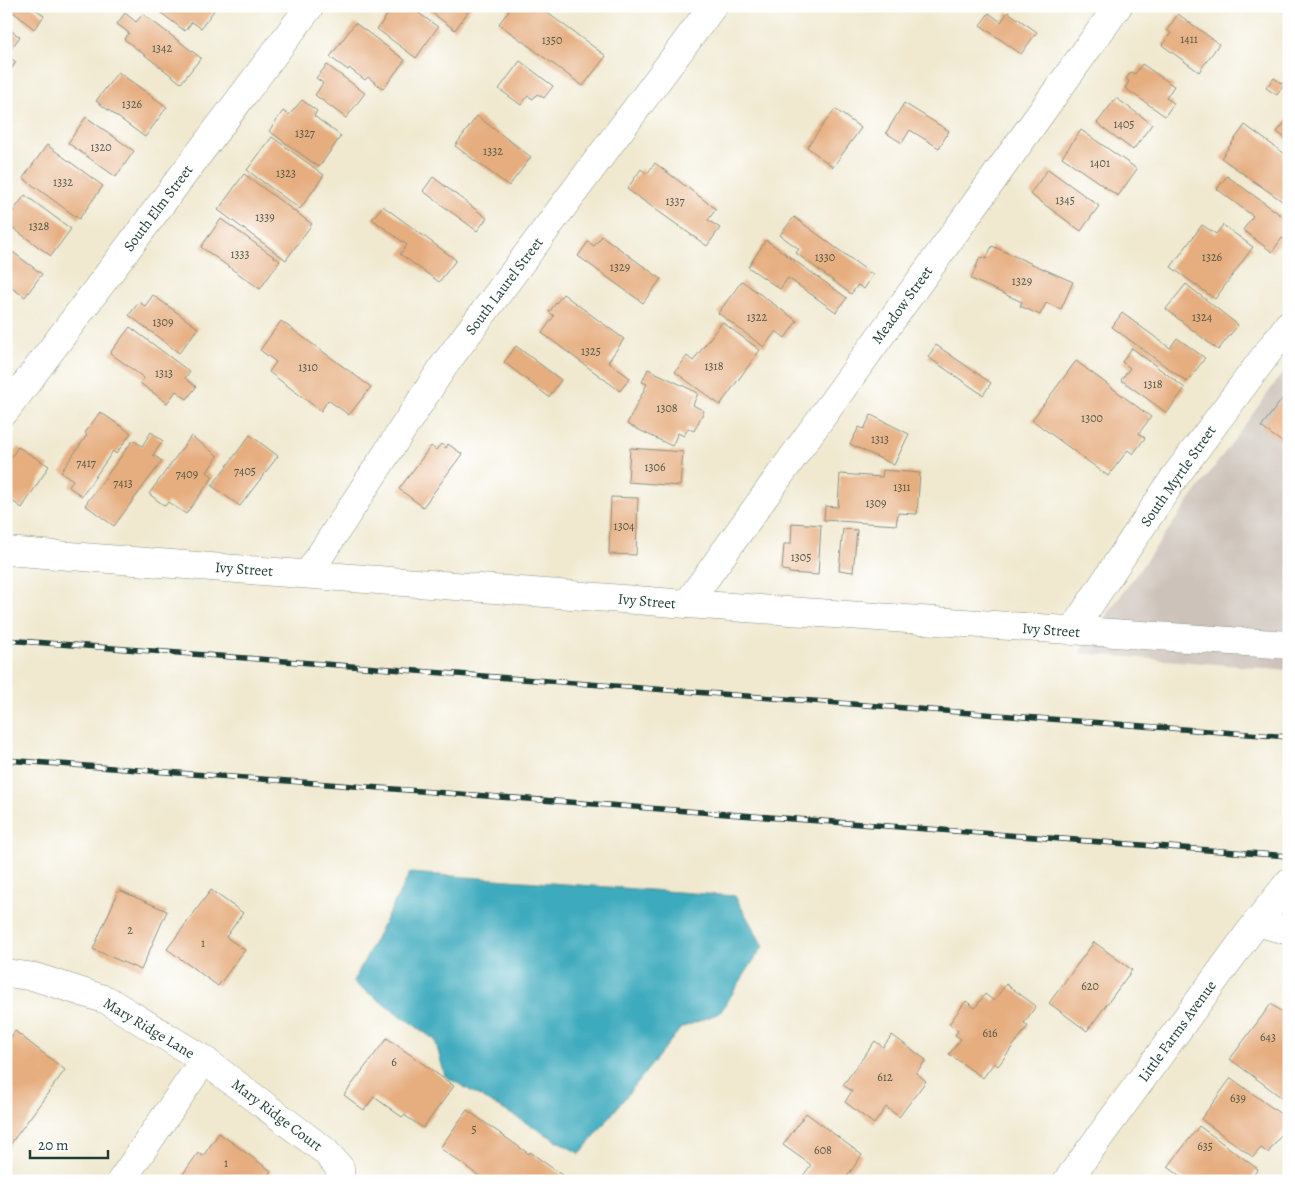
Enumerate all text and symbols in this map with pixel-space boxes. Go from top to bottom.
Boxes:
house number: 1411 [1180,31,1198,47]
house number: 1350 [542,32,562,48]
house number: 1342 [152,40,172,56]
house number: 1326 [122,96,143,112]
house number: 1405 [1113,116,1135,132]
house number: 1327 [295,125,316,141]
house number: 1320 [90,139,112,155]
house number: 1332 [483,143,503,159]
house number: 1401 [1090,155,1110,171]
street label: South Elm Street [119,160,197,256]
house number: 1323 [276,165,296,181]
house number: 1332 [53,174,73,190]
house number: 1345 [1055,192,1075,208]
house number: 1337 [665,193,686,209]
house number: 1339 [255,209,275,225]
house number: 1328 [29,218,49,234]
street label: South Laurel Street [461,233,547,339]
house number: 1333 [230,246,250,262]
house number: 1330 [815,249,835,265]
house number: 1326 [1202,249,1223,265]
house number: 1329 [610,259,630,275]
street label: Meadow Street [867,262,937,348]
house number: 1329 [1012,273,1032,289]
house number: 1322 [747,309,768,325]
house number: 1324 [1192,309,1213,325]
house number: 1309 [153,314,173,330]
house number: 1325 [581,343,601,359]
house number: 1318 [704,358,724,374]
house number: 1310 [298,359,318,375]
house number: 1313 [155,365,173,381]
house number: 1318 [1143,376,1163,392]
house number: 1308 [656,400,678,416]
house number: 1300 [1081,410,1103,426]
street label: South Myrtle Street [1136,421,1220,531]
house number: 1313 [871,431,889,447]
house number: 7417 [76,455,97,471]
house number: 1306 [644,459,666,475]
house number: 7405 [234,463,256,479]
house number: 7409 [176,466,198,482]
house number: 7413 [113,475,133,491]
house number: 1311 [893,479,911,495]
house number: 1309 [866,495,886,511]
house number: 1304 [614,518,635,534]
house number: 1305 [791,549,811,565]
street label: Ivy Street [214,557,274,581]
street label: Ivy Street [617,589,677,614]
street label: Ivy Street [1021,618,1081,642]
house number: 2 [127,922,133,938]
house number: 1 [201,935,205,951]
street label: Little Farms Avenue [1133,976,1221,1086]
house number: 620 [1081,978,1099,994]
street label: Mary Ridge Lane [100,993,199,1063]
house number: 616 [982,1025,998,1041]
house number: 643 [1260,1029,1276,1045]
house number: 6 [391,1054,397,1070]
house number: 612 [877,1069,893,1085]
street label: Mary Ridge Court [227,1074,327,1156]
house number: 639 [1230,1090,1246,1106]
house number: 5 [471,1121,477,1137]
scale bar [30,1127,108,1159]
text: 20 m [38,1135,69,1155]
house number: 635 [1197,1138,1213,1154]
house number: 608 [814,1142,832,1158]
house number: 1 [224,1155,228,1171]

